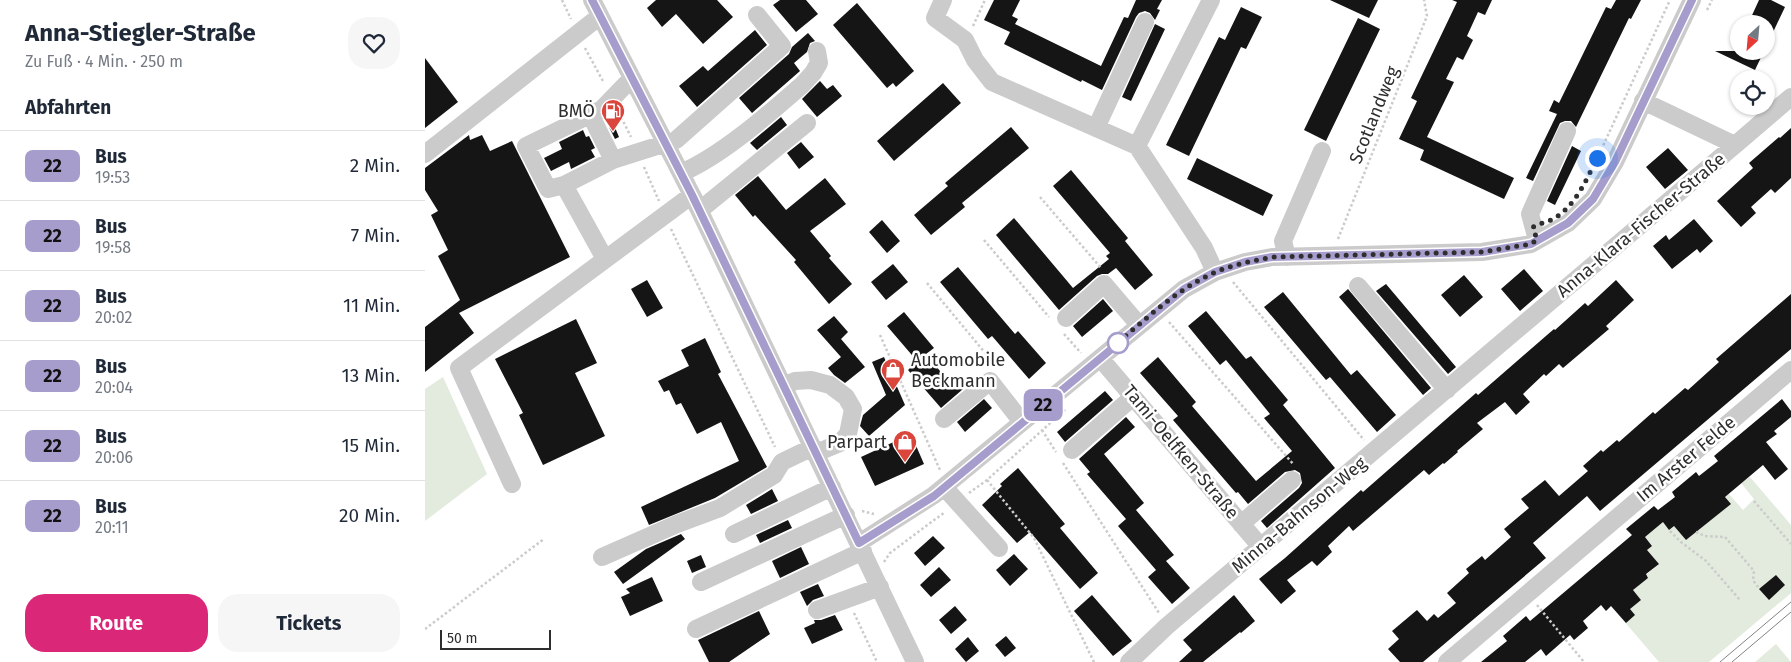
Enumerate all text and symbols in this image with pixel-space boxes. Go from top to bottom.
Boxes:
north arrow [1730,15,1775,60]
map controls [1730,15,1775,115]
button: heart [348,17,400,69]
text: Anna-Stiegler-Straße [25,19,256,47]
text: Zu Fuß · 4 Min. · 250 m [25,52,183,71]
street label: Scotlandweg [1344,62,1404,167]
button: locate [1730,70,1775,115]
text: Abfahrten [25,96,111,119]
fuel station icon: BMÖ [600,98,626,132]
place label: BMÖ [558,100,595,122]
text: Bus [95,145,127,168]
your location [1585,146,1610,171]
street label: Anna-Klara-Fischer-Straße [1552,148,1730,302]
text: 2 Min. [350,154,400,177]
text: 22 [43,155,62,177]
text: 19:53 [95,168,130,187]
text: Bus [95,215,127,238]
text: 7 Min. [351,224,400,247]
text: 22 [43,225,62,247]
text: 19:58 [95,238,131,257]
text: Bus [95,285,127,308]
text: 11 Min. [343,294,400,317]
text: 22 [43,295,62,317]
text: 20:02 [95,308,132,327]
unlabelled marker [1107,332,1129,354]
place label: Automobile Beckmann [911,349,1005,392]
text: Bus [95,355,127,378]
shop icon: Automobile Beckmann [880,357,906,391]
text: 13 Min. [341,364,400,387]
text: 22 [43,365,62,387]
text: 20:04 [95,378,133,397]
street label: Tami-Oelfken-Straße [1118,380,1244,524]
line badge: 22 [1021,389,1065,421]
text: 22 [1034,394,1052,416]
street label: Im Arster Felde [1632,411,1740,507]
text: Bus [95,425,127,448]
shop icon: Parpart [892,429,918,463]
place label: Parpart [827,431,887,453]
text: 15 Min. [341,434,400,457]
text: 22 [43,435,62,457]
text: 20:06 [95,448,133,467]
street label: Minna-Bahnson-Weg [1227,452,1371,578]
text: Bus [95,495,127,518]
text: 20 Min. [339,504,400,527]
text: 22 [43,505,62,527]
text: 20:11 [95,518,129,537]
button: Route [25,594,208,652]
button: Tickets [218,594,400,652]
scale bar [440,627,551,650]
text: 50 m [447,630,478,647]

